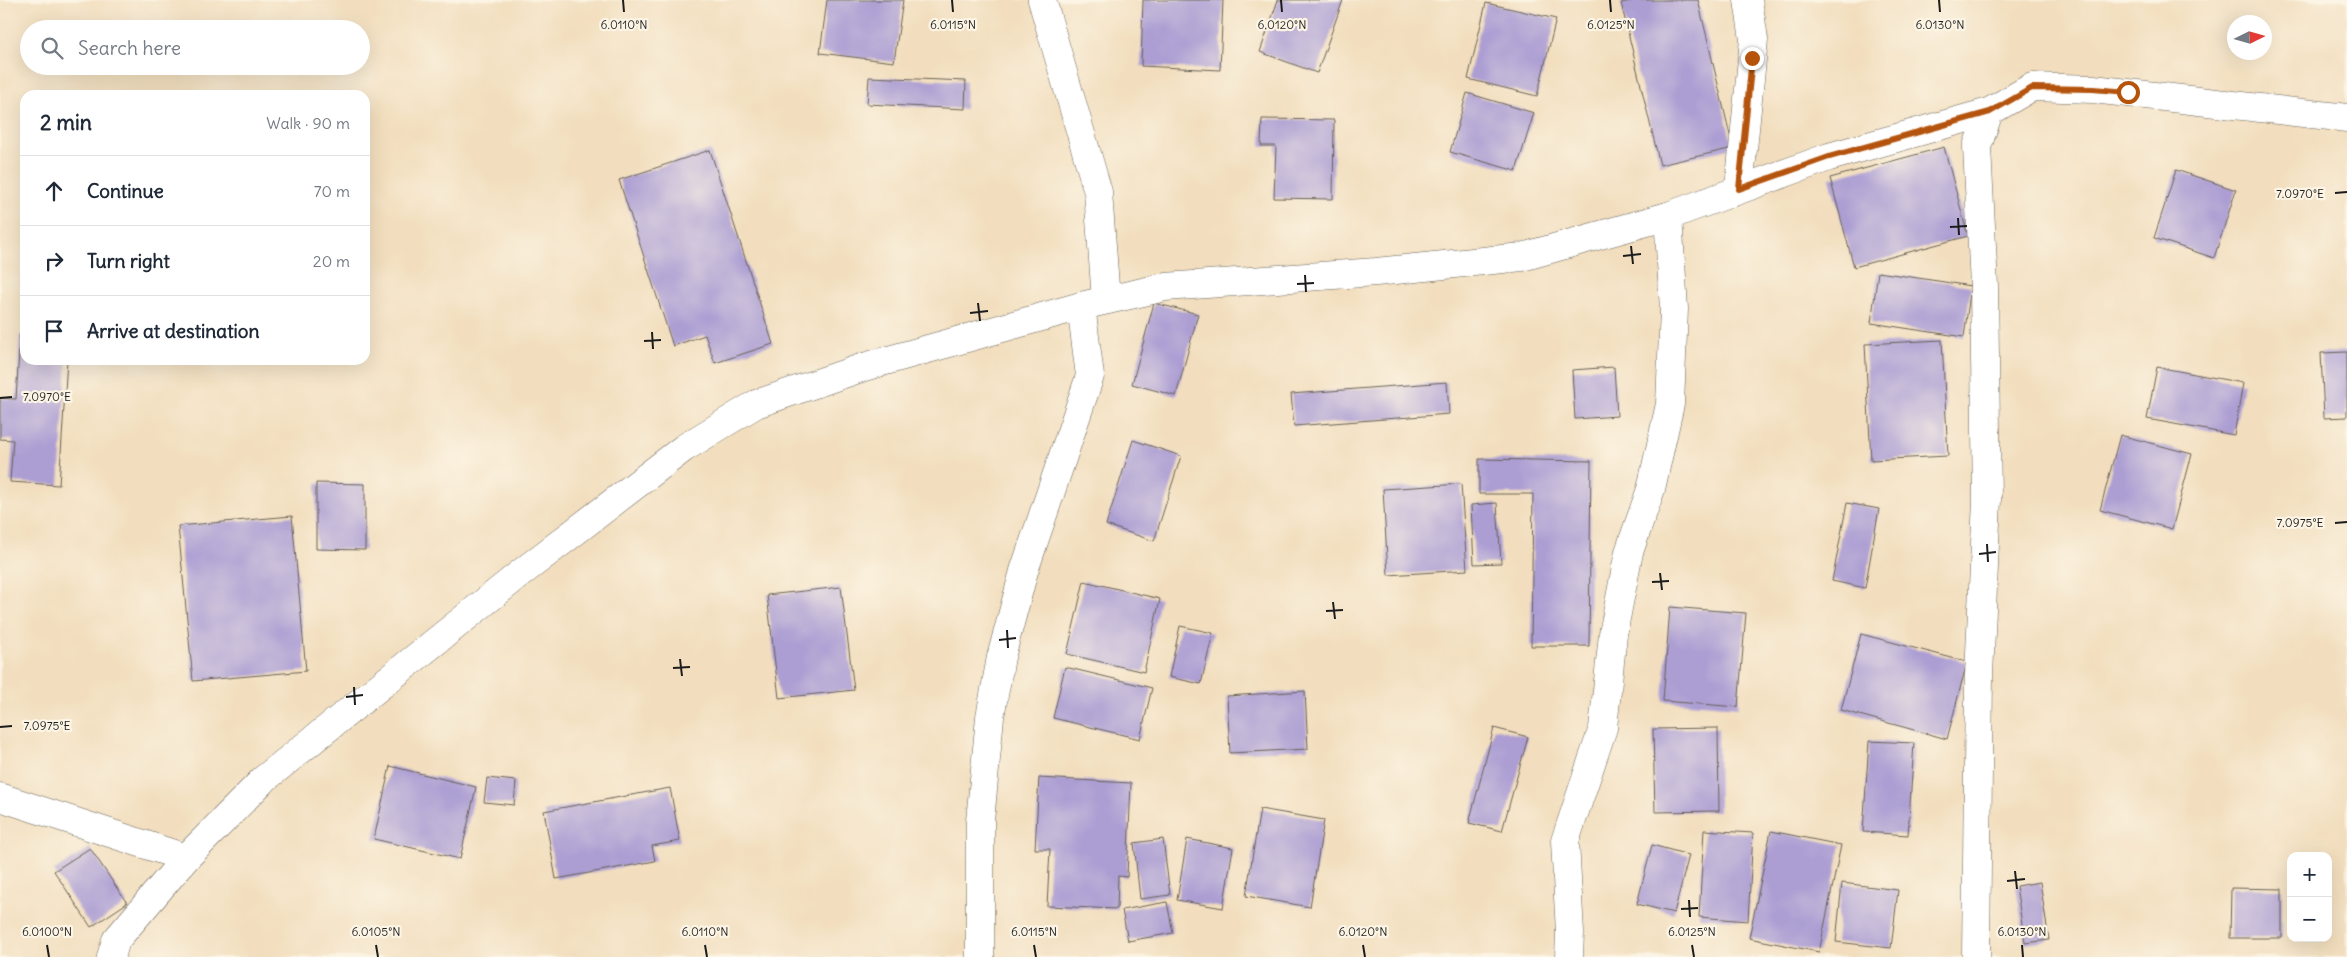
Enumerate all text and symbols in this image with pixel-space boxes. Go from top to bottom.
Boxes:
north arrow [2227,15,2272,60]
text: 6.0110°N [600,17,648,32]
text: 6.0115°N [930,17,976,32]
text: 6.0120°N [1258,17,1306,32]
text: 6.0125°N [1587,17,1635,32]
text: 6.0130°N [1915,17,1965,32]
search box [20,20,370,75]
icon: search [38,34,66,62]
text: Search here [78,36,181,60]
route end [1741,47,1764,70]
route start [2117,81,2140,104]
text: 2 min [40,109,92,136]
text: Walk · 90 m [266,113,350,133]
icon: ahead [40,177,68,205]
text: Continue [87,179,164,203]
text: 70 m [314,181,350,201]
text: 7.0970°E [2276,186,2324,201]
icon: right [40,247,68,275]
text: Turn right [87,249,170,273]
text: 20 m [313,251,350,271]
icon: arrive [40,317,68,345]
text: Arrive at destination [87,319,260,343]
text: 7.0970°E [23,389,71,404]
text: 7.0975°E [2276,515,2324,530]
text: 7.0975°E [23,718,71,733]
map controls [2287,852,2332,942]
button: + [2287,852,2332,897]
button: − [2287,897,2332,942]
text: 6.0100°N [22,924,72,939]
text: 6.0105°N [351,924,401,939]
text: 6.0110°N [681,924,729,939]
text: 6.0115°N [1011,924,1057,939]
text: 6.0120°N [1339,924,1387,939]
text: 6.0125°N [1668,924,1716,939]
text: 6.0130°N [1997,924,2047,939]

